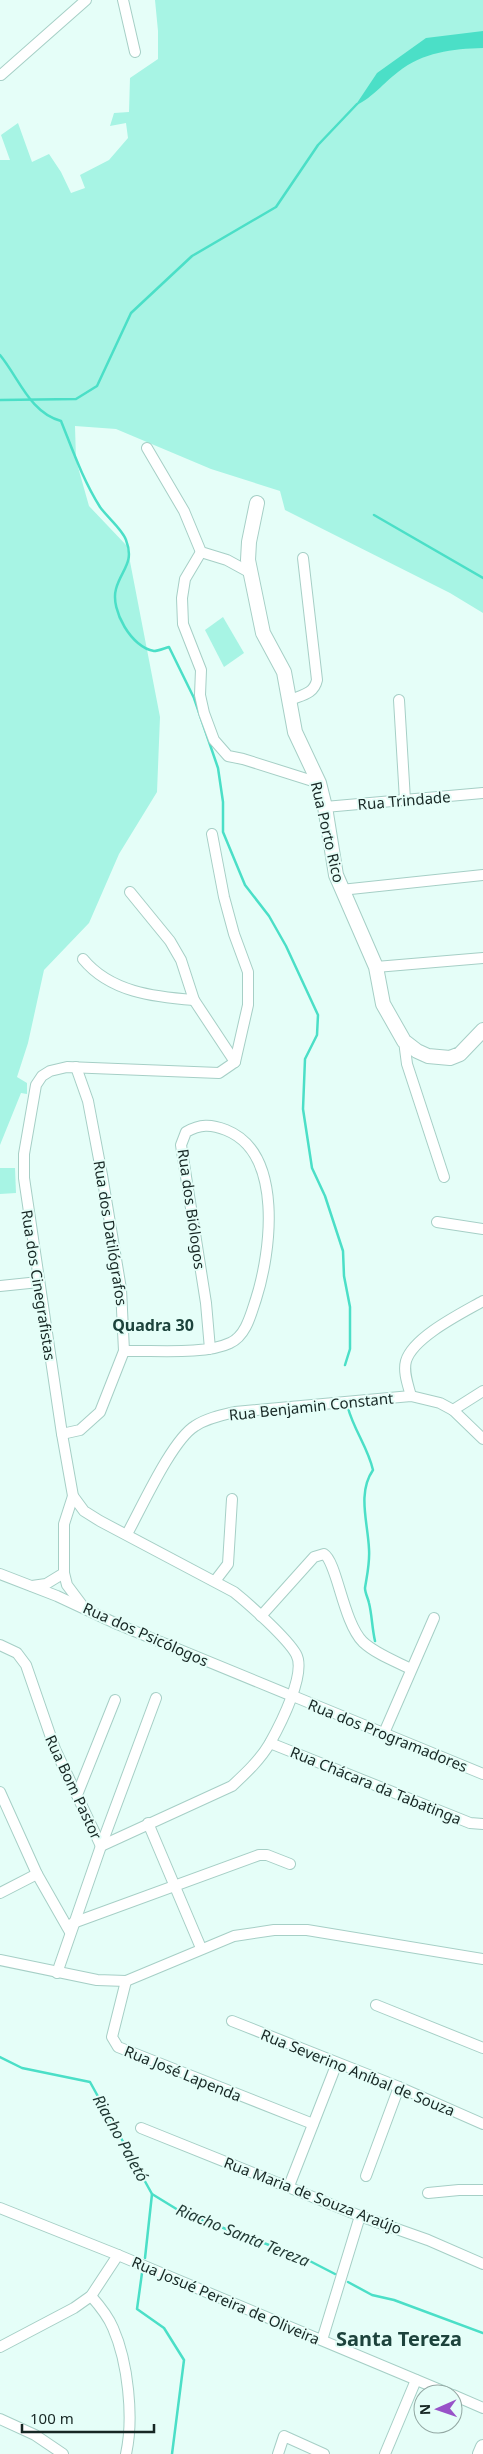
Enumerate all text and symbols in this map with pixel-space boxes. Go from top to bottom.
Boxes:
street label: Rua Porto Rico [307,780,349,884]
street label: Rua Trindade [357,786,451,814]
street label: Rua dos Biólogos [174,1147,210,1271]
street label: Rua dos Datilógrafos [90,1159,132,1307]
street label: Rua dos Cinegrafistas [17,1208,61,1362]
district label: Quadra 30 [112,1314,194,1336]
street label: Rua Benjamin Constant [228,1387,395,1425]
street label: Rua dos Psicólogos [80,1597,212,1671]
street label: Rua dos Programadores [305,1694,471,1776]
street label: Rua Bom Pastor [41,1732,107,1842]
street label: Rua Chácara da Tabatinga [287,1741,465,1829]
street label: Rua Severino Aníbal de Souza [258,2024,458,2120]
street label: Rua José Lapenda [122,2040,244,2106]
water label: Riacho Paletó [88,2090,154,2186]
street label: Rua Maria de Souza Araújo [221,2152,405,2238]
water label: Riacho Santa Tereza [173,2198,313,2272]
street label: Rua Josué Pereira de Oliveira [129,2251,323,2349]
district label: Santa Tereza [336,2325,462,2352]
north arrow [413,2384,463,2434]
scale bar [22,2402,155,2434]
text: N [415,2403,434,2415]
text: 100 m [30,2408,74,2428]

